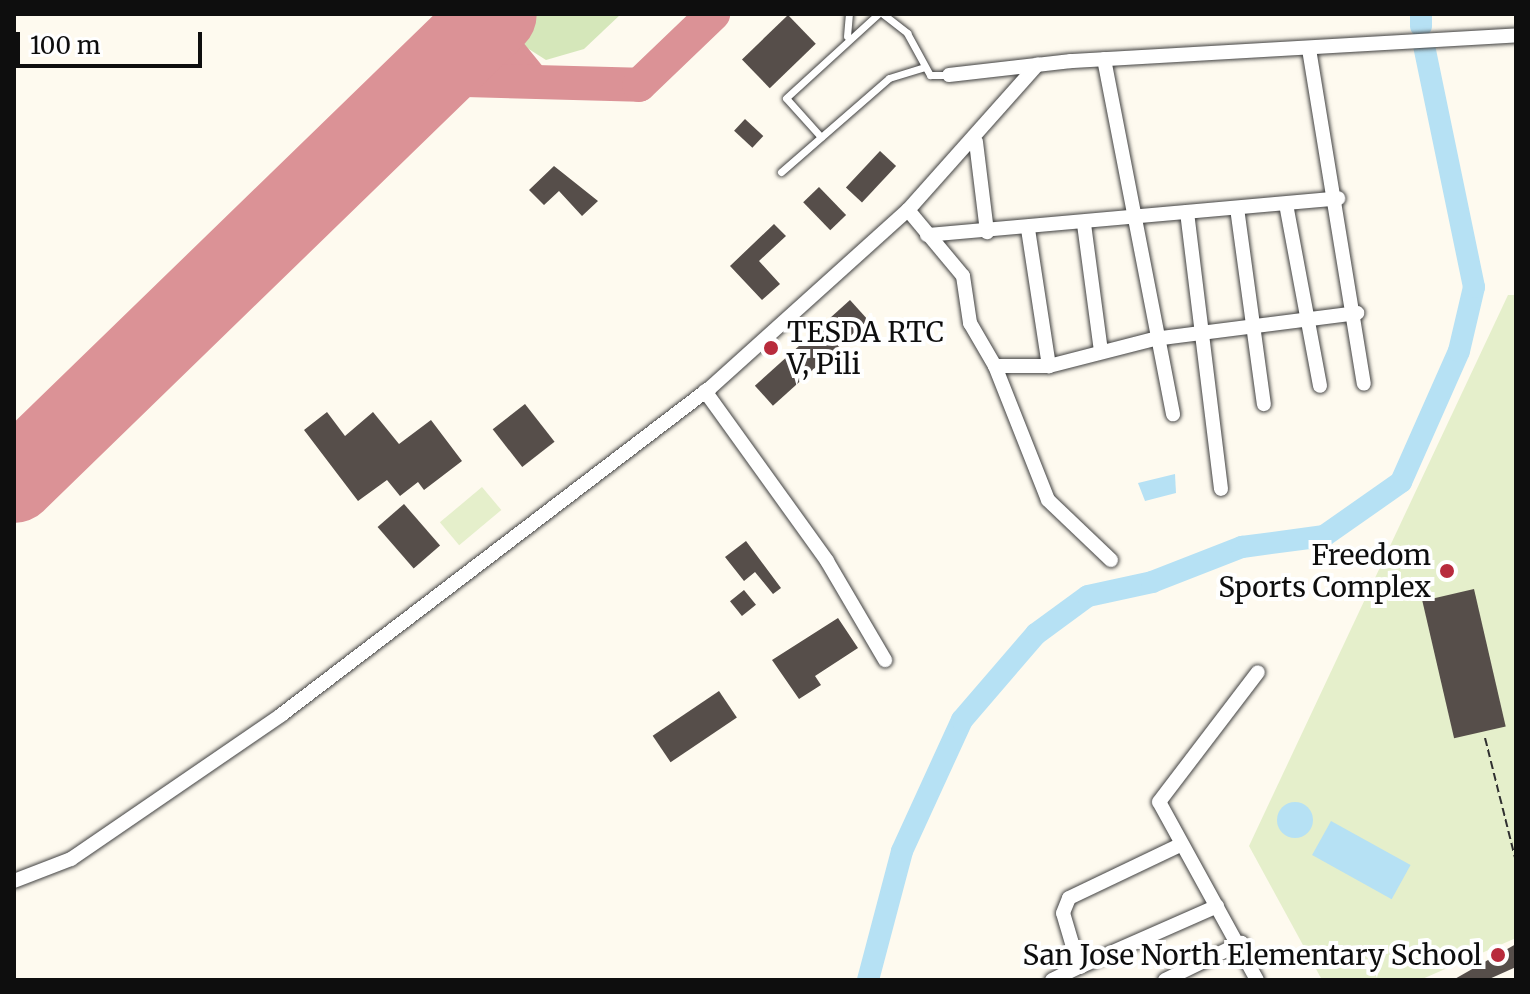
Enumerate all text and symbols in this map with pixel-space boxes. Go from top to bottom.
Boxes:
scale bar [20,16,206,66]
text: 100 m [30,30,100,61]
place label: TESDA RTC V, Pili [787,315,944,381]
marker: TESDA RTC V, Pili [762,339,780,357]
place label: Freedom Sports Complex [1218,538,1431,604]
marker: Freedom Sports Complex [1438,562,1456,580]
place label: San Jose North Elementary School [1022,938,1482,972]
marker: San Jose North Elementary School [1489,946,1507,964]

